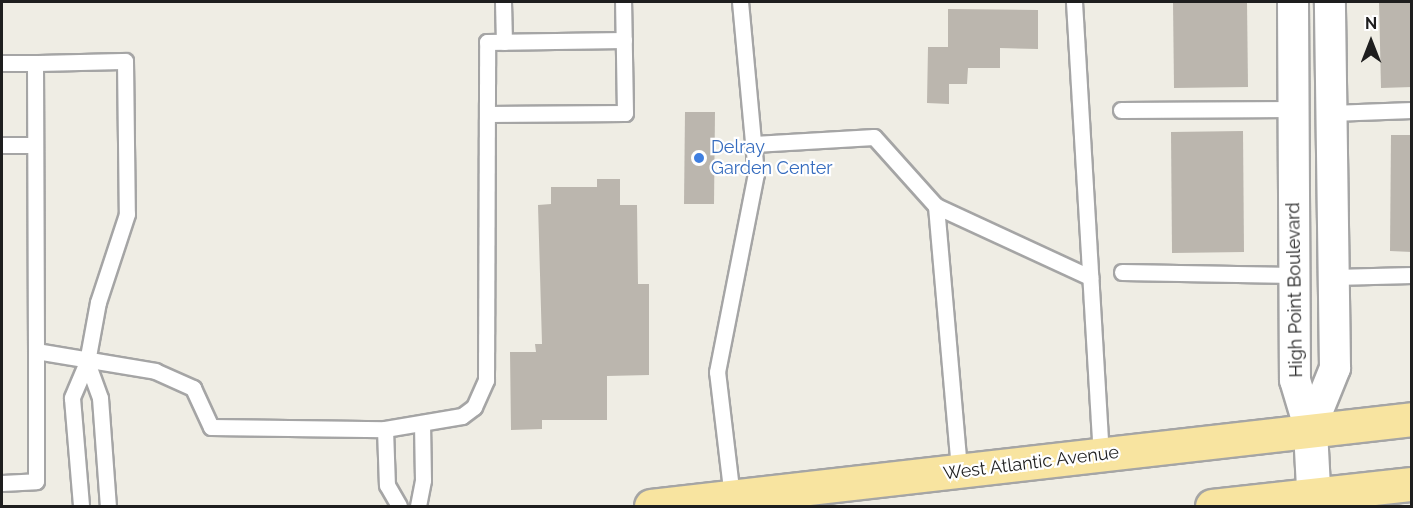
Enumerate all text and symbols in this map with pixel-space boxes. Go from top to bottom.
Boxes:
north arrow [1341,12,1401,72]
text: N [1365,14,1377,33]
place label: Delray Garden Center [711,137,833,180]
marker: Delray Garden Center [692,151,706,165]
street label: High Point Boulevard [1283,202,1307,378]
street label: West Atlantic Avenue [941,441,1121,485]

